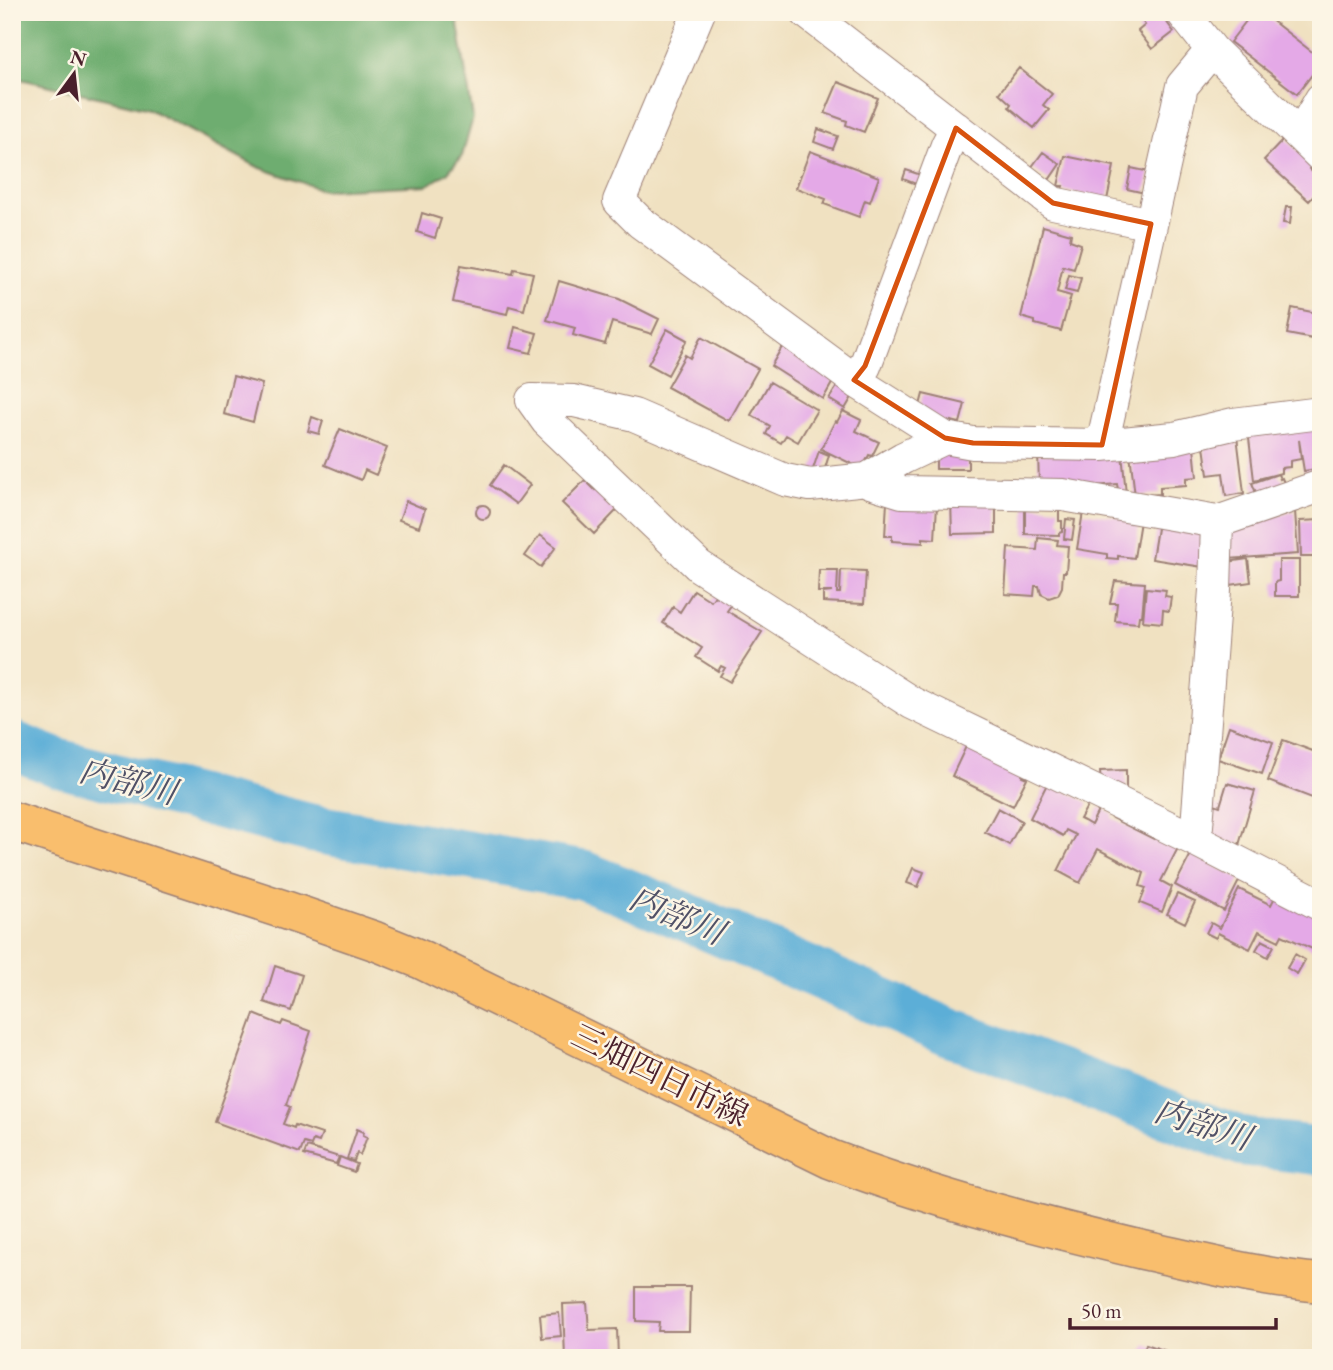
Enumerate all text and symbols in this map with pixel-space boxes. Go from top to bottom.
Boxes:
north arrow [38,38,108,108]
text: N [68,44,90,72]
water label: 内部川 [75,748,184,815]
water label: 内部川 [623,876,734,955]
street label: 三畑四日市線 [565,1014,755,1136]
water label: 内部川 [1149,1088,1260,1161]
scale bar [1070,1286,1277,1330]
text: 50 m [1081,1297,1122,1324]

